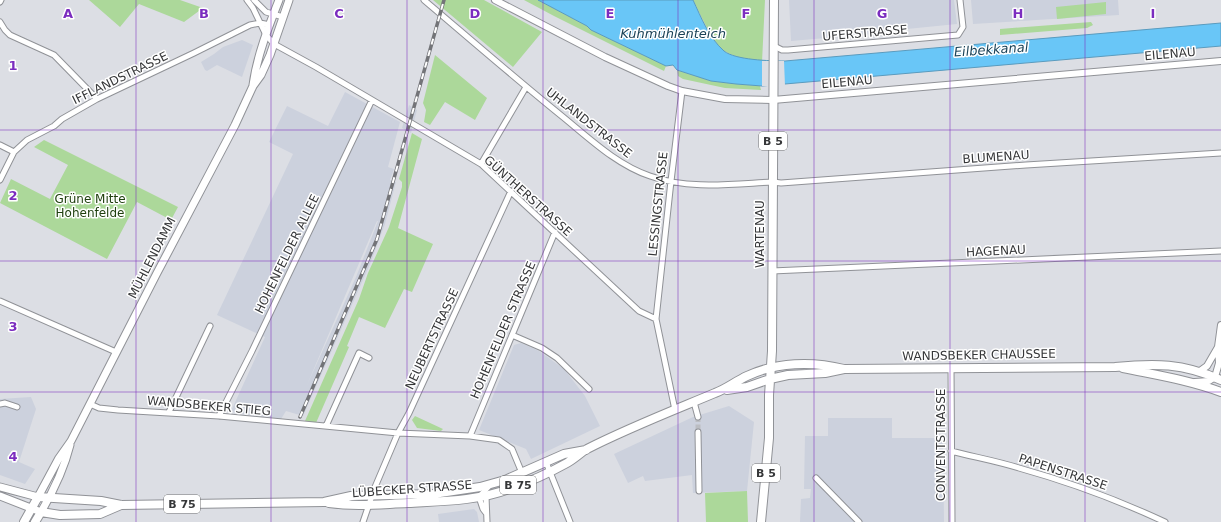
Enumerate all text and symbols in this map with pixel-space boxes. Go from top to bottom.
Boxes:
text: A [63,6,73,21]
text: B [199,6,209,21]
text: C [334,6,344,21]
text: D [470,6,481,21]
text: E [606,6,614,21]
text: F [742,6,750,21]
text: G [877,6,887,21]
text: H [1013,6,1023,21]
text: I [1151,6,1155,21]
street label: UFERSTRASSE [822,22,908,44]
water label: Kuhmühlenteich [620,26,726,41]
water label: Eilbekkanal [953,39,1029,60]
street label: EILENAU [1144,45,1196,63]
street label: IFFLANDSTRASSE [70,49,170,107]
text: 1 [8,58,18,73]
street label: EILENAU [821,73,873,91]
street label: UHLANDSTRASSE [543,85,635,161]
road number: B 5 [759,132,787,150]
street label: BLUMENAU [962,148,1030,166]
street label: GÜNTHERSTRASSE [481,151,576,239]
street label: LESSINGSTRASSE [646,151,670,257]
text: 2 [8,188,18,203]
park label: Grüne Mitte Hohenfelde [54,192,126,220]
street label: HOHENFELDER ALLEE [252,192,322,316]
street label: WARTENAU [753,200,767,268]
street label: MÜHLENDAMM [124,214,179,301]
street label: HAGENAU [966,242,1026,260]
street label: HOHENFELDER STRASSE [468,259,538,401]
street label: NEUBERTSTRASSE [402,286,462,392]
text: 3 [8,319,18,334]
street label: WANDSBEKER CHAUSSEE [902,347,1056,363]
street label: CONVENTSTRASSE [934,389,948,501]
street label: WANDSBEKER STIEG [147,394,271,418]
text: 4 [8,449,18,464]
street label: PAPENSTRASSE [1017,451,1109,493]
road number: B 5 [752,464,780,482]
street label: LÜBECKER STRASSE [351,476,473,500]
road number: B 75 [500,476,536,494]
road number: B 75 [164,495,200,513]

